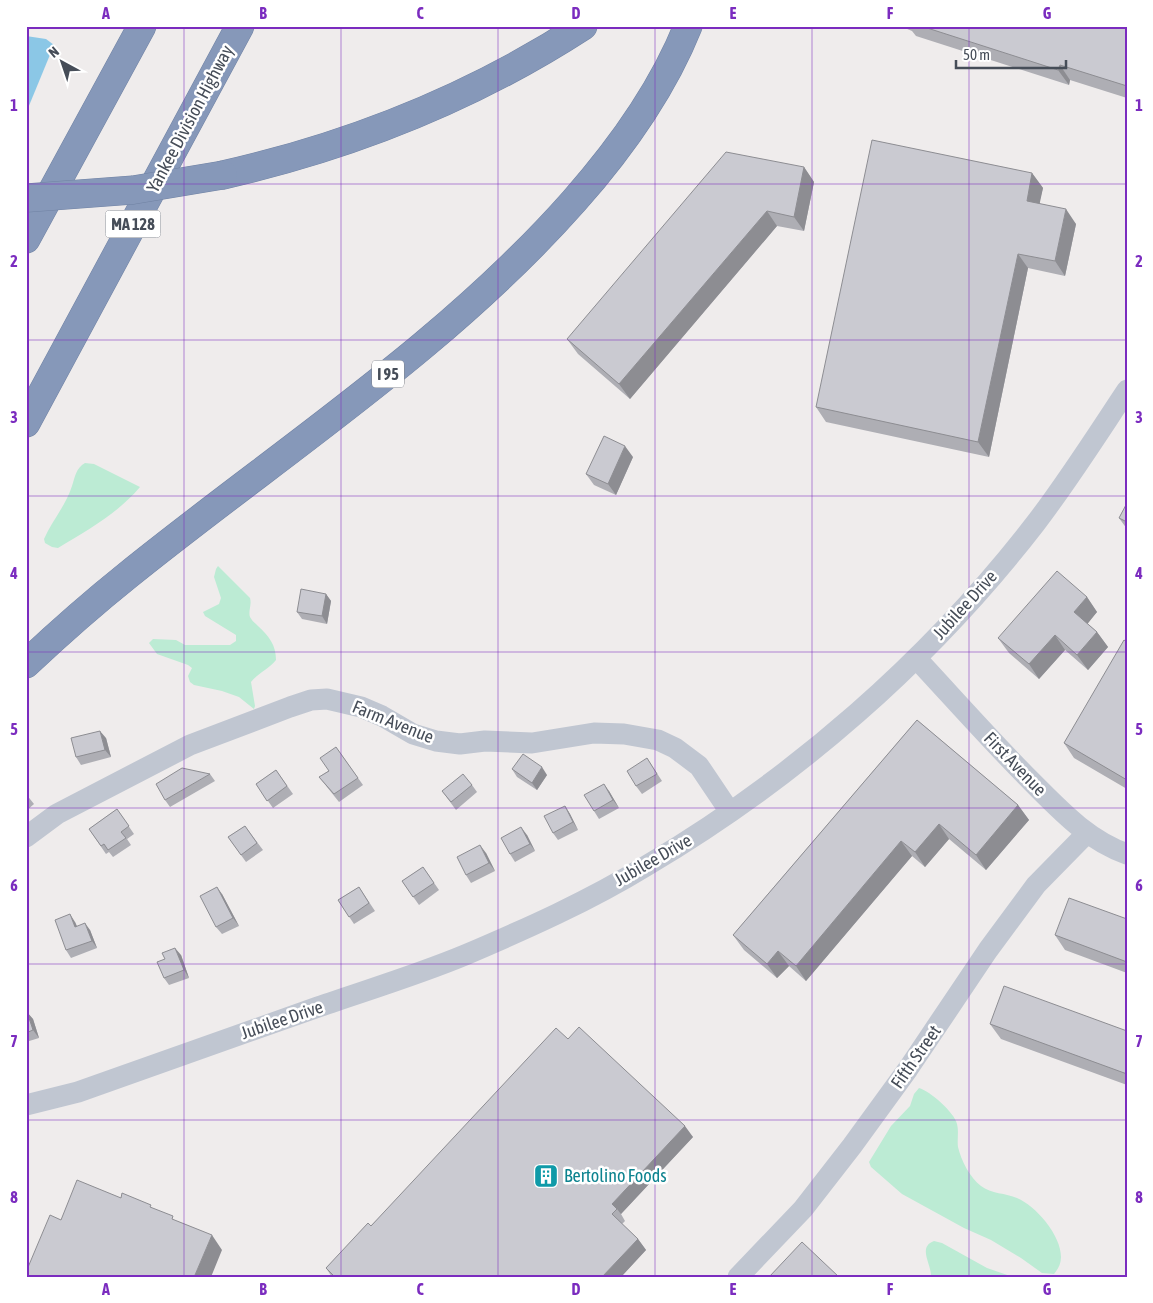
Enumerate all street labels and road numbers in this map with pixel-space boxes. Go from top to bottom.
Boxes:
street label: Yankee Division Highway [142,42,237,196]
road number: MA 128 [106,210,160,238]
road number: I 95 [372,360,404,388]
street label: Jubilee Drive [928,566,1001,643]
street label: Farm Avenue [349,696,437,747]
street label: First Avenue [980,727,1051,800]
street label: Jubilee Drive [611,829,695,890]
street label: Jubilee Drive [238,996,326,1043]
street label: Fifth Street [886,1021,945,1092]

